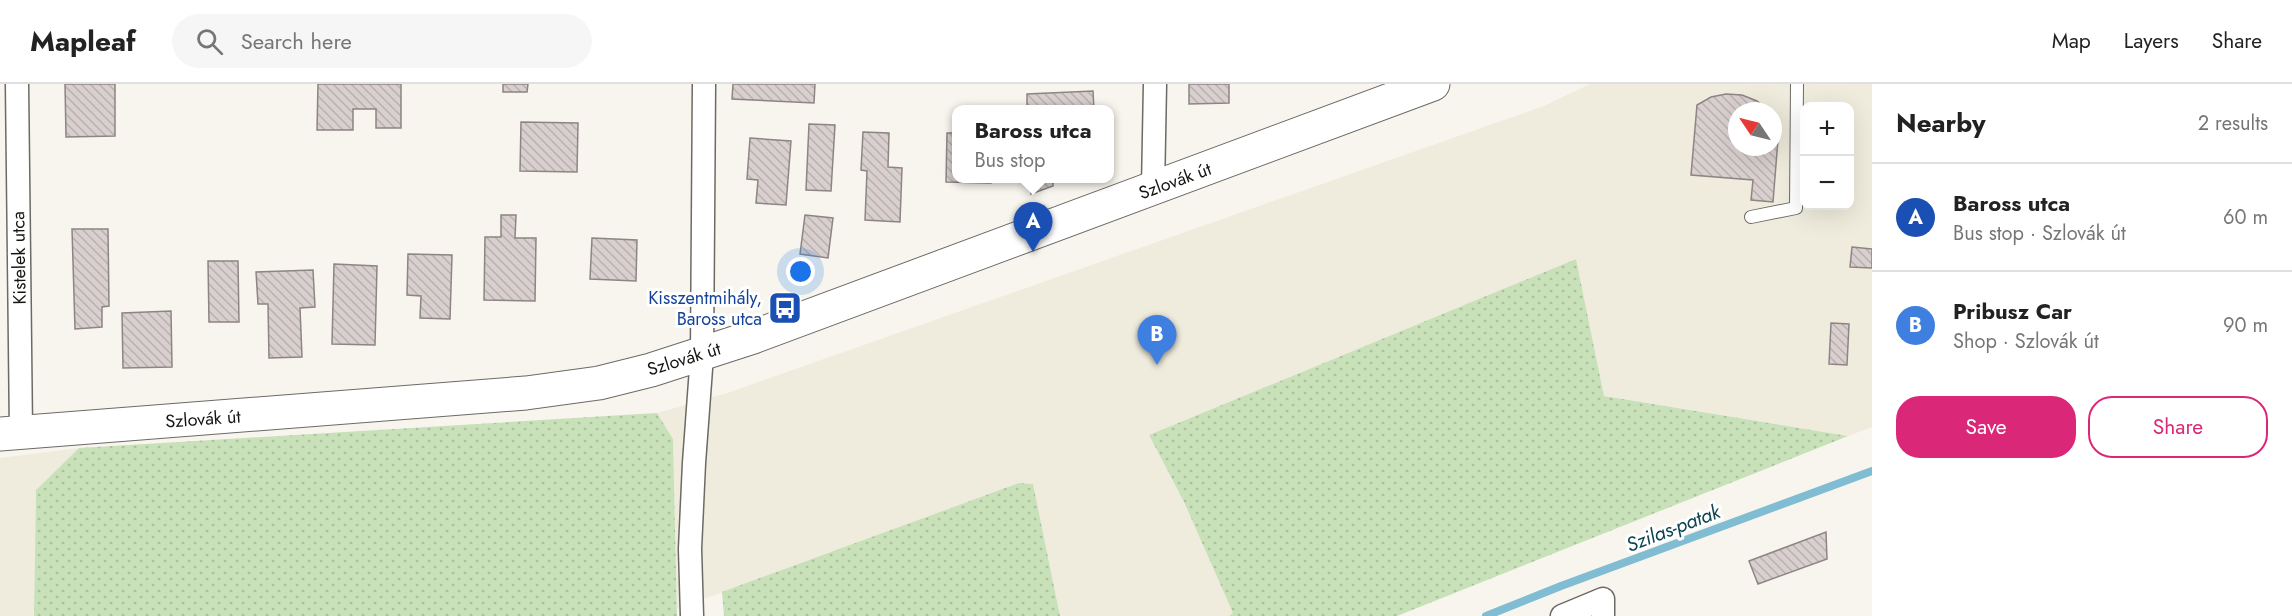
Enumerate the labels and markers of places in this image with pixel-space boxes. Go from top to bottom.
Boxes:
pin: A [1014,202,1052,252]
place label: Kisszentmihály, Baross utca [648,285,762,332]
bus stop icon: Kisszentmihály, Baross utca [767,290,803,326]
pin: B [1138,316,1176,365]

